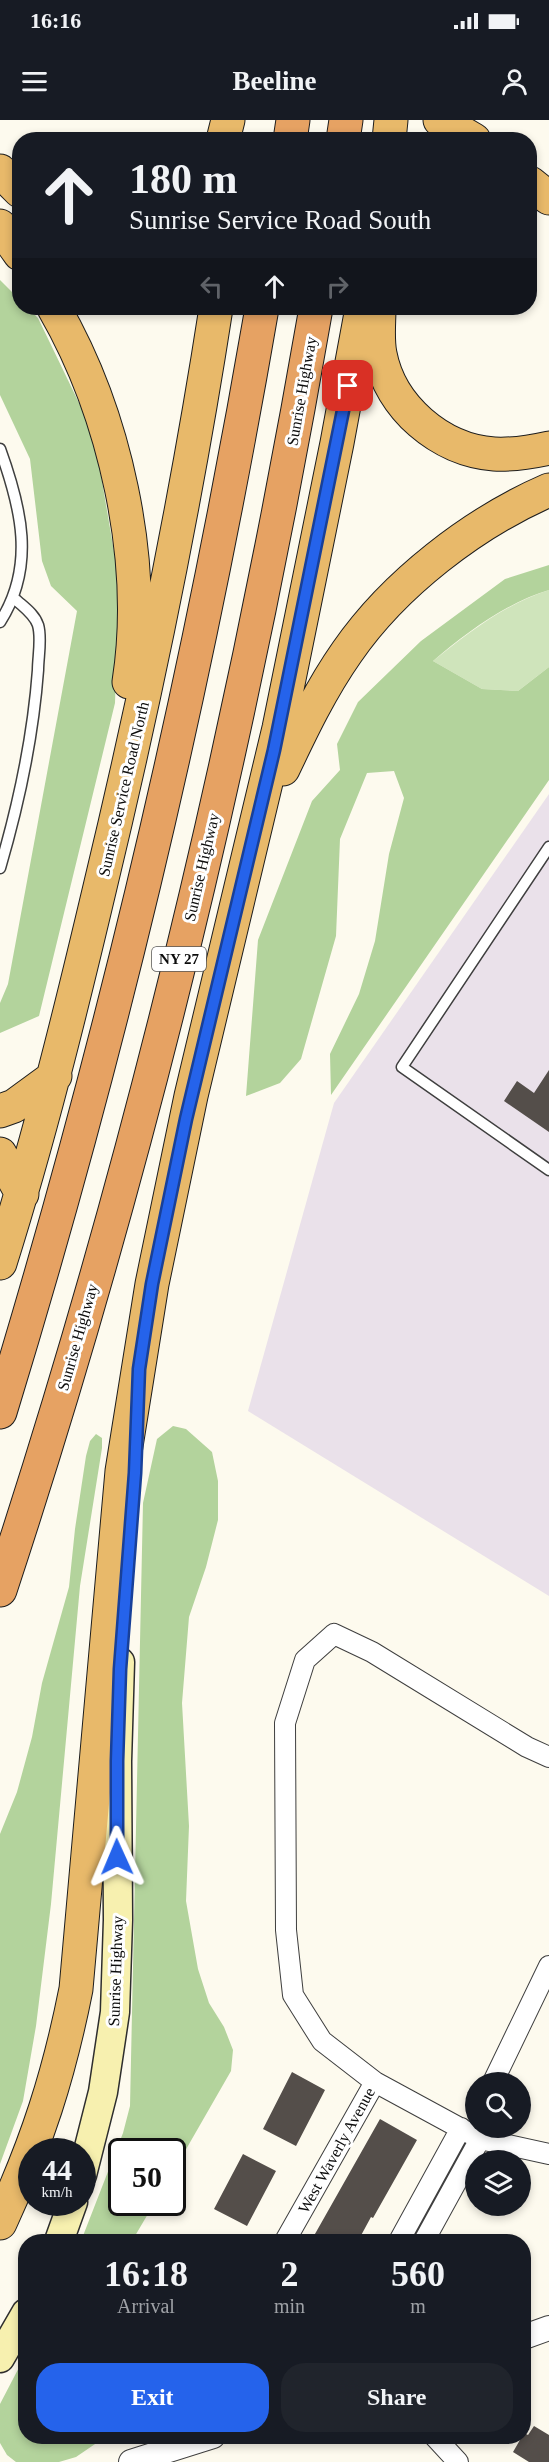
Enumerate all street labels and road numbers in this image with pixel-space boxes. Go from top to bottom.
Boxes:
street label: Sunrise Highway [284,335,320,447]
street label: Sunrise Service Road North [95,700,152,878]
street label: Sunrise Highway [181,811,223,923]
road number: NY 27 [152,947,206,971]
street label: Sunrise Highway [54,1282,102,1393]
street label: Sunrise Highway [105,1915,127,2027]
street label: West Waverly Avenue [295,2085,379,2216]

